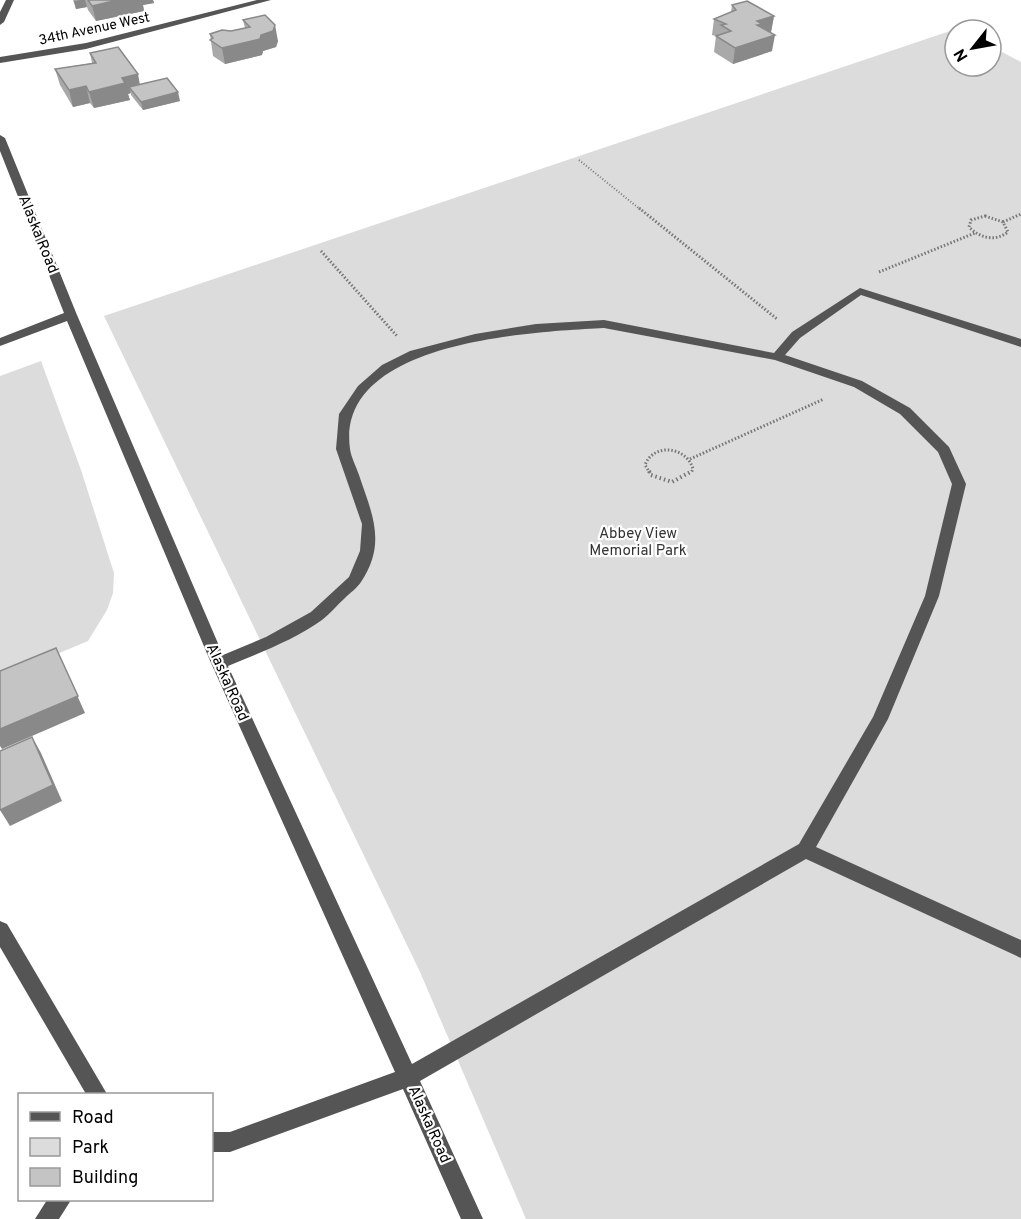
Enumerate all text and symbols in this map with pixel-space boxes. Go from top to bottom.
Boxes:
street label: 34th Avenue West [37,9,151,50]
north arrow [943,18,1003,78]
text: N [950,45,973,65]
street label: Alaska Road [13,193,62,276]
park label: Abbey View Memorial Park [589,525,687,561]
street label: Alaska Road [201,641,252,724]
street label: Alaska Road [403,1083,454,1166]
legend [18,1093,213,1201]
text: Road [72,1107,114,1130]
text: Park [72,1137,109,1160]
text: Building [72,1167,138,1190]

